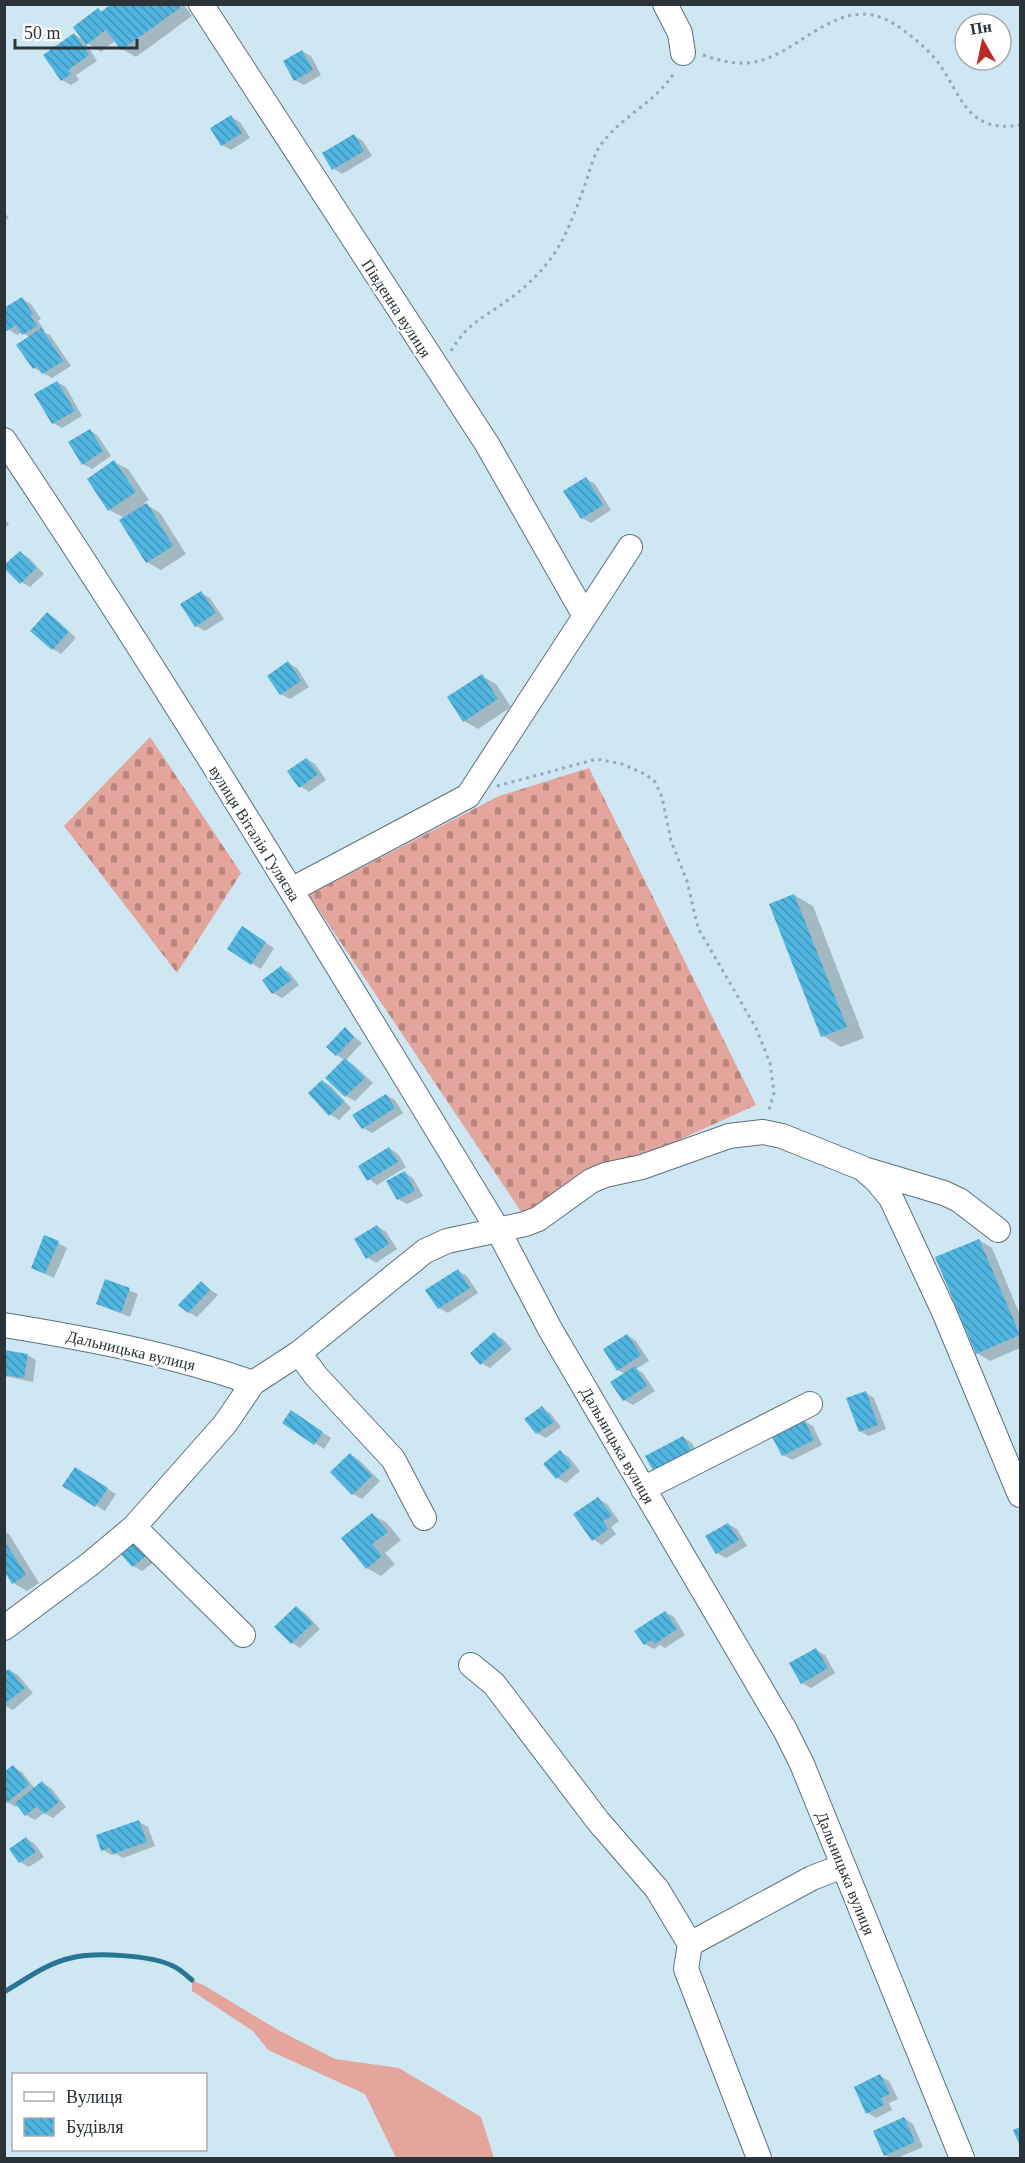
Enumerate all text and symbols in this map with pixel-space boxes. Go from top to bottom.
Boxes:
scale bar [15,12,136,50]
north arrow [953,12,1013,72]
text: Пн [969,18,993,38]
text: 50 m [24,23,61,43]
street label: Південна вулиця [358,256,435,362]
street label: вулиця Віталія Гуляєва [205,762,303,905]
street label: Дальницька вулиця [65,1327,198,1375]
street label: Дальницька вулиця [576,1384,658,1508]
street label: Дальницька вулиця [812,1809,878,1938]
legend [12,2073,207,2151]
text: Вулиця [66,2087,123,2107]
text: Будівля [66,2117,123,2137]

